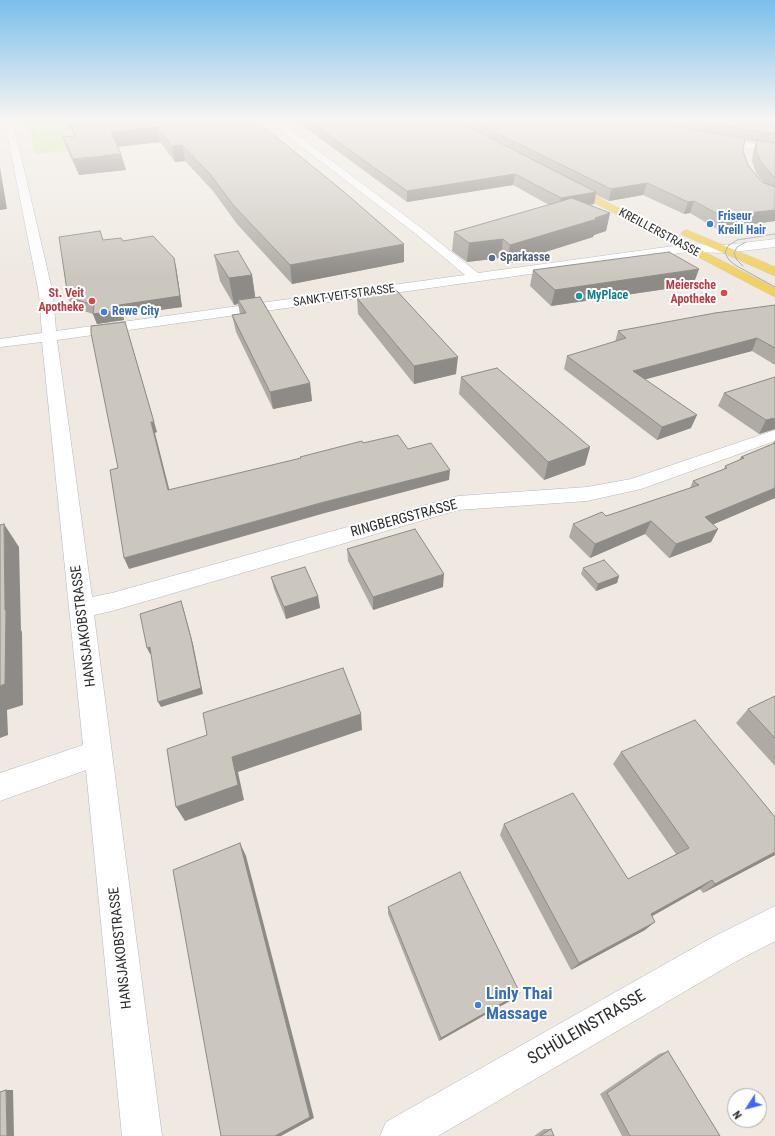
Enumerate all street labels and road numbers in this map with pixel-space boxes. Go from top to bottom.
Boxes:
street label: KREILLERSTRASSE [616,206,702,260]
street label: SANKT-VEIT-STRASSE [292,282,396,310]
street label: RINGBERGSTRASSE [349,497,459,541]
street label: HANSJAKOBSTRASSE [68,564,100,688]
street label: HANSJAKOBSTRASSE [106,886,136,1010]
street label: SCHÜLEINSTRASSE [525,986,649,1070]

